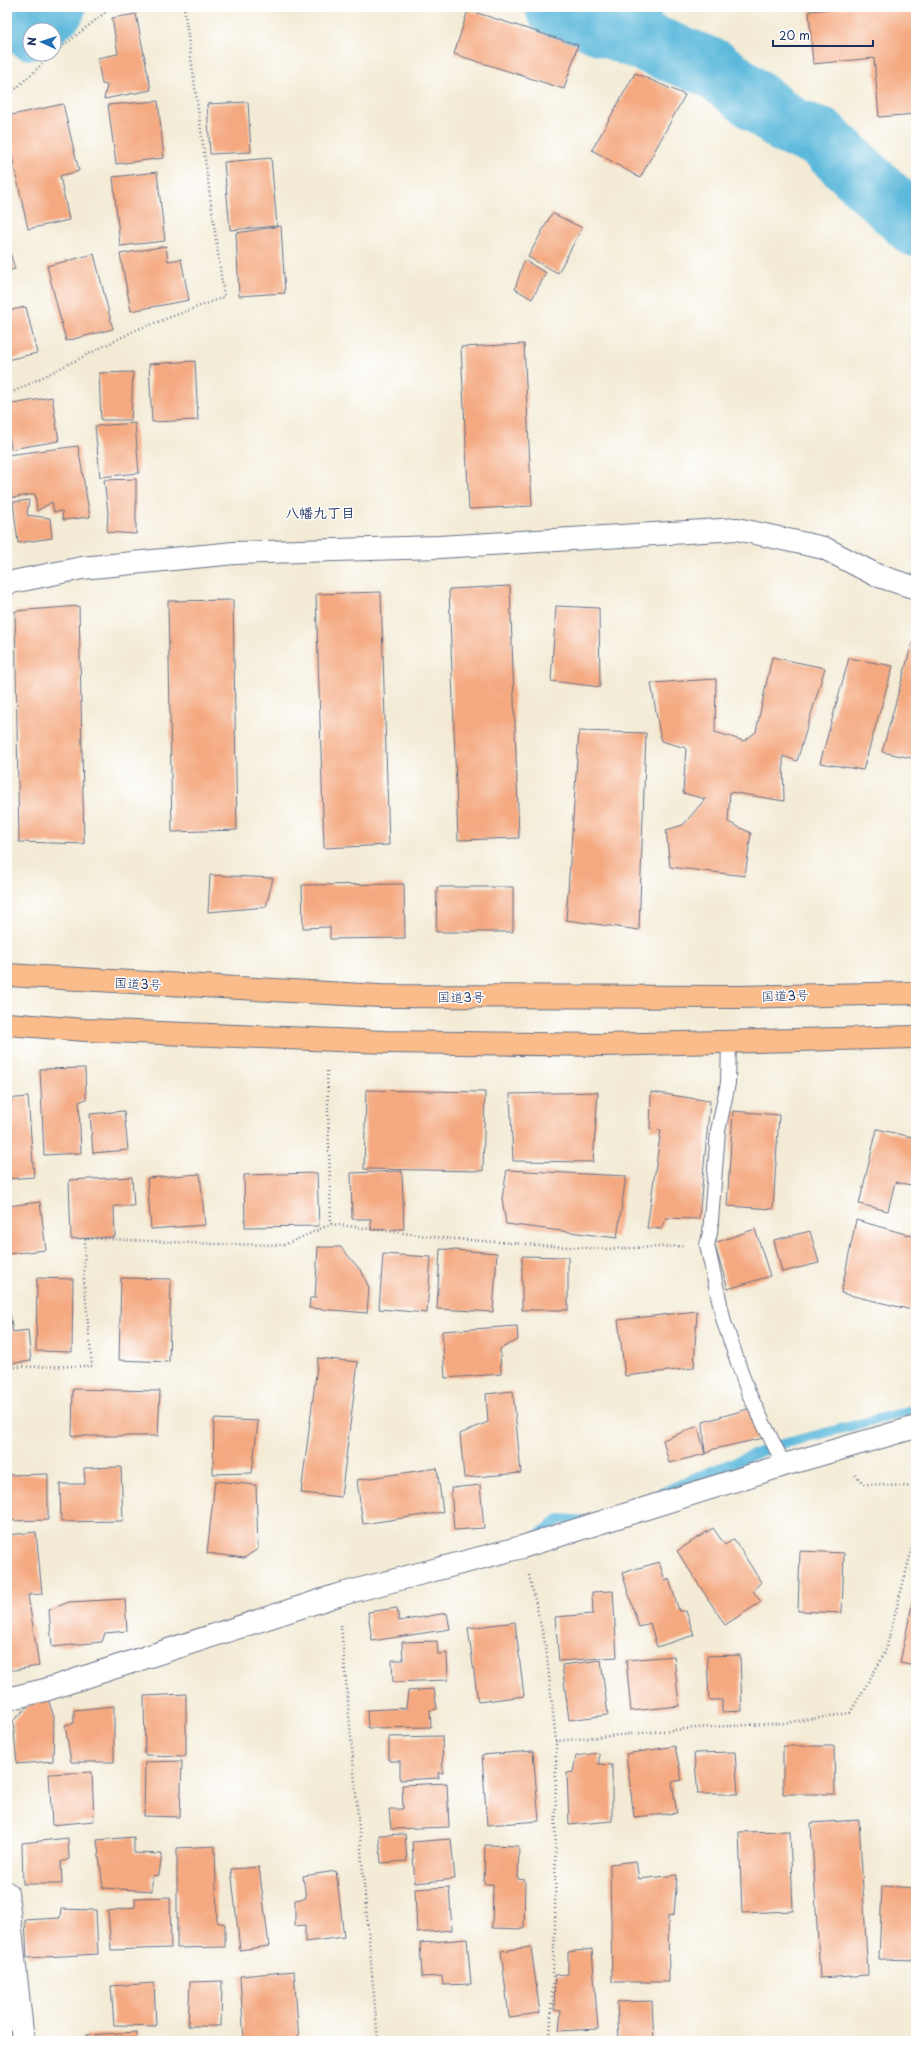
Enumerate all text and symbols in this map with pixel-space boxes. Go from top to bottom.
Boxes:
north arrow [22,22,62,62]
scale bar [773,22,873,48]
text: 20 m [779,26,810,44]
text: N [23,36,40,46]
district label: 八幡九丁目 [285,502,355,523]
street label: 国道3号 [114,972,162,994]
street label: 国道3号 [761,985,809,1005]
street label: 国道3号 [437,987,485,1006]

